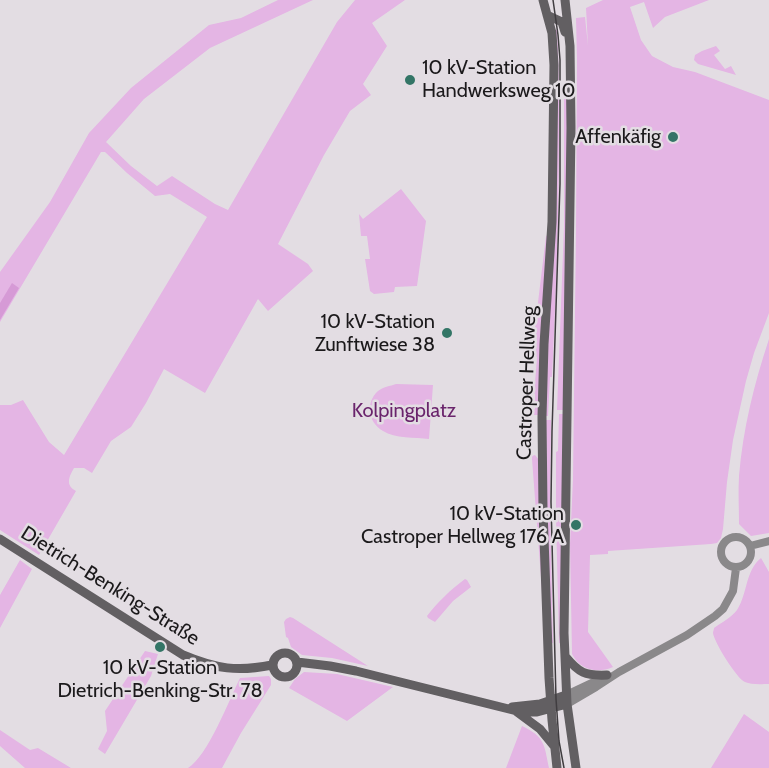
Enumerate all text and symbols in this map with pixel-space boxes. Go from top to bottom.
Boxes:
place label: 10 kV-Station Handwerksweg 10 [422,56,576,103]
marker: 10 kV-Station Handwerksweg 10 [403,73,417,87]
place label: Affenkäfig [575,125,661,149]
marker: Affenkäfig [666,130,680,144]
street label: Castroper Hellweg [512,306,542,460]
place label: 10 kV-Station Zunftwiese 38 [315,310,435,357]
marker: 10 kV-Station Zunftwiese 38 [440,326,454,340]
park label: Kolpingplatz [352,399,456,423]
place label: 10 kV-Station Castroper Hellweg 176 A [361,502,564,549]
marker: 10 kV-Station Castroper Hellweg 176 A [569,518,583,532]
street label: Dietrich-Benking-Straße [16,521,204,651]
marker: 10 kV-Station Dietrich-Benking-Str. 78 [153,640,167,654]
place label: 10 kV-Station Dietrich-Benking-Str. 78 [57,656,263,703]

